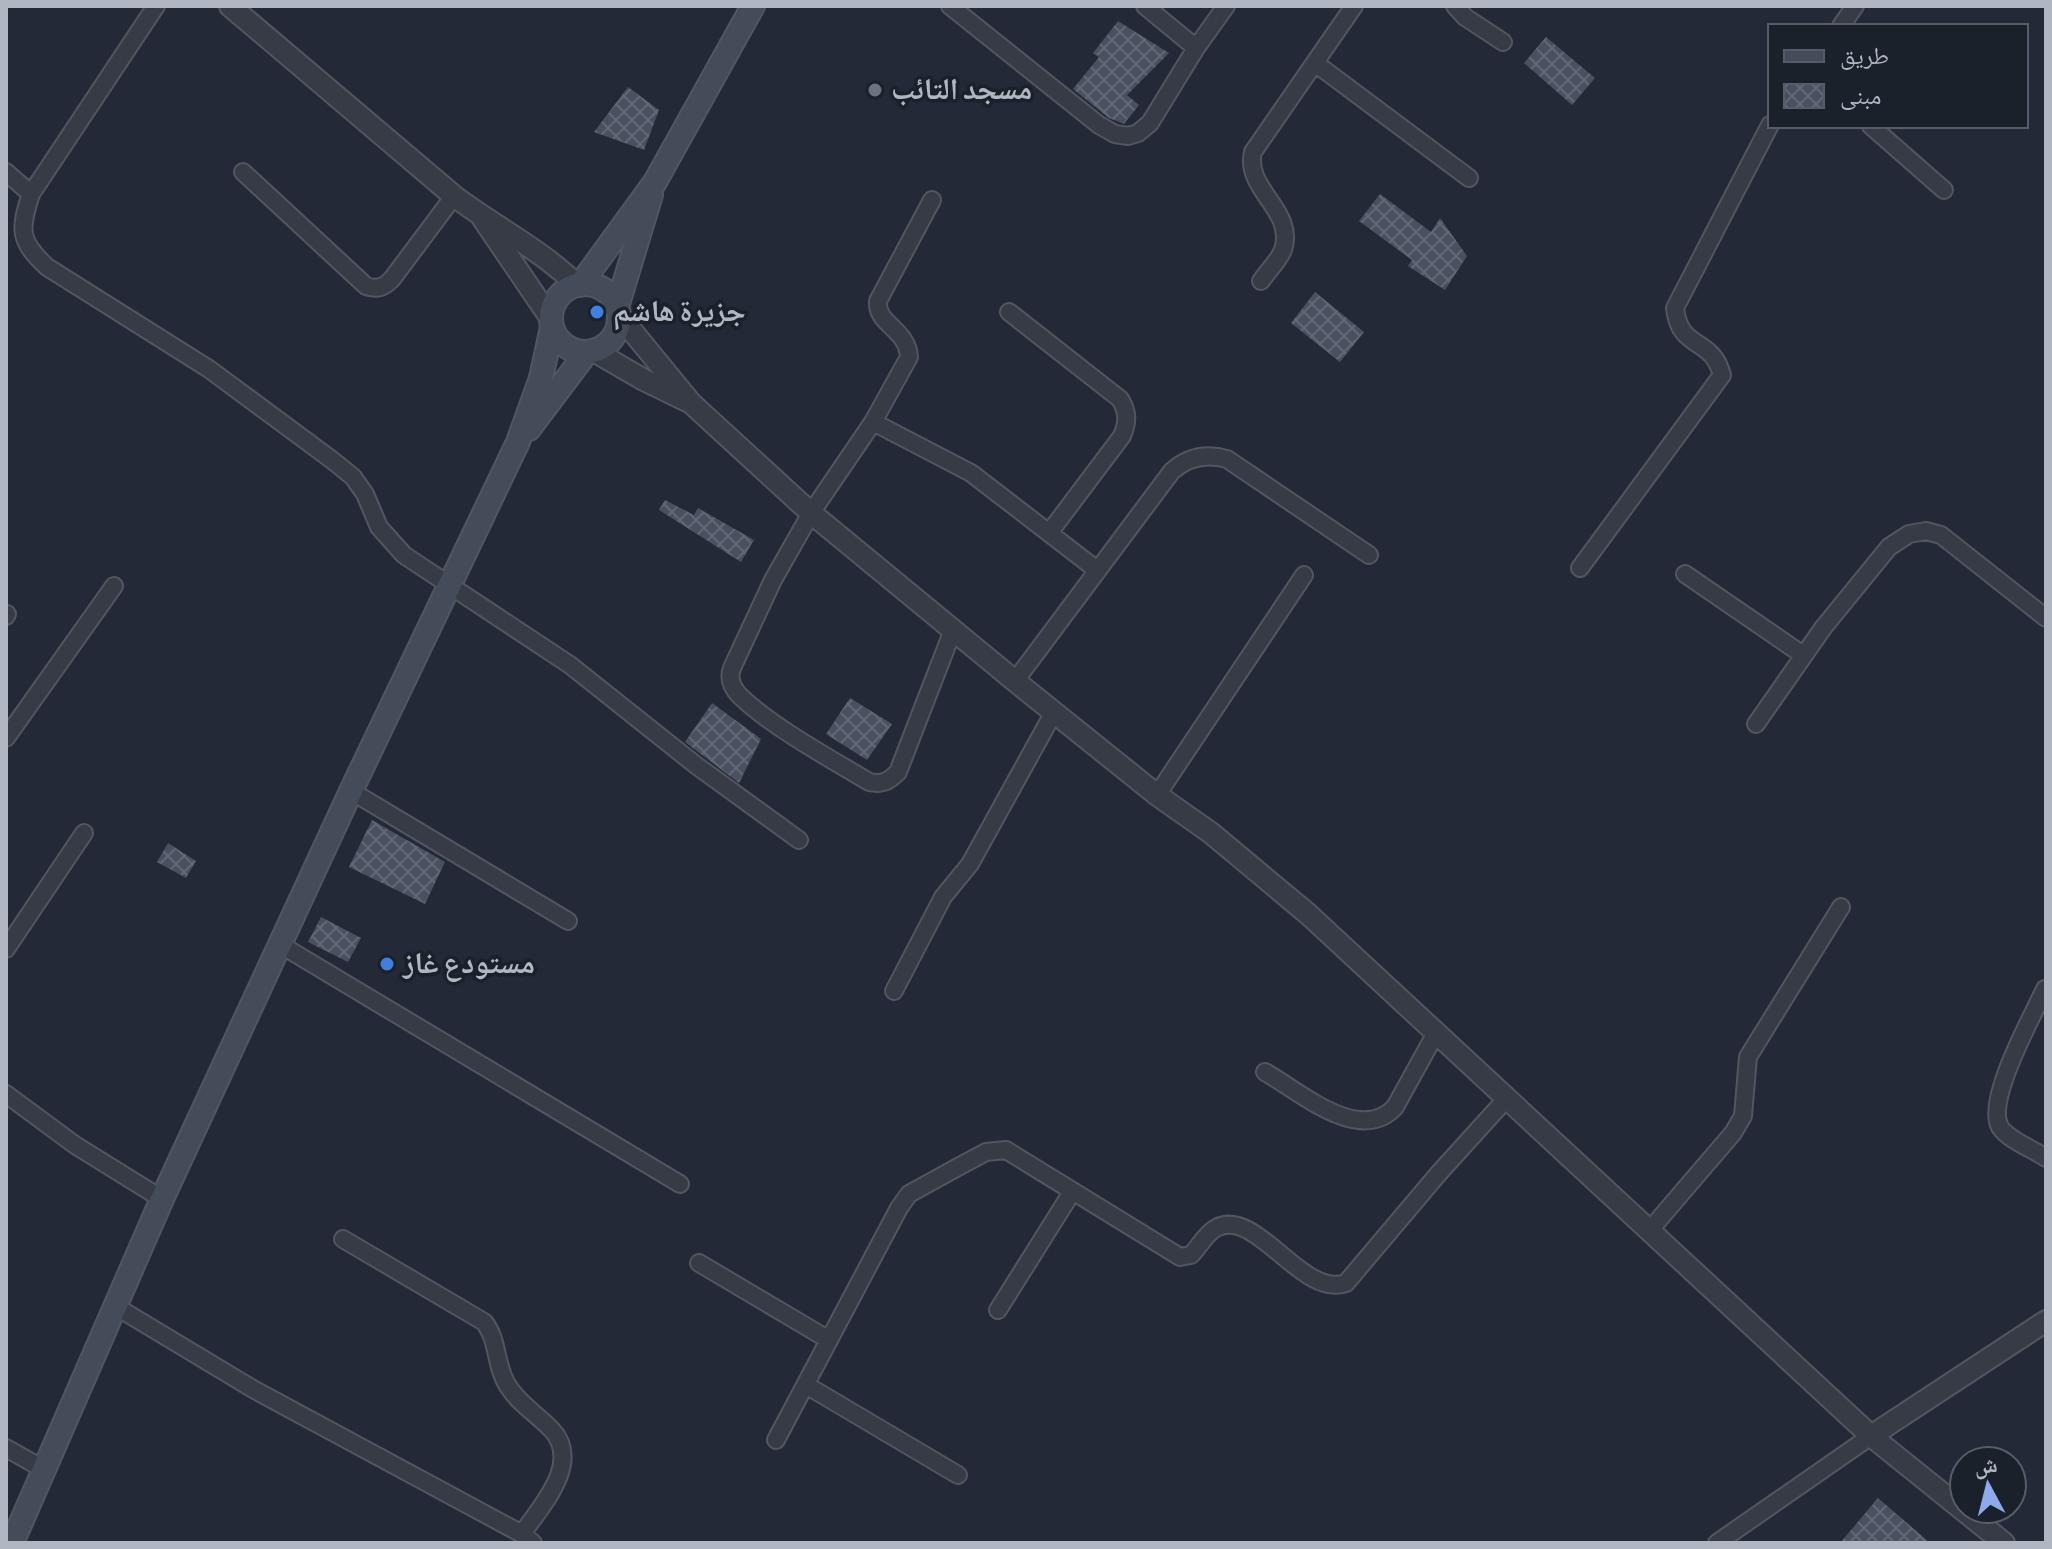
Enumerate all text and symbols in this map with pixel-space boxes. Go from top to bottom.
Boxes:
legend [1768,24,2028,128]
text: طريق [1840,42,1889,71]
place label: مسجد التائب [891,72,1032,108]
marker: مسجد التائب [866,81,884,99]
text: مبنى [1840,82,1881,111]
place label: جزيرة هاشم [613,294,746,331]
marker: جزيرة هاشم [588,303,606,321]
place label: مستودع غاز [401,946,535,982]
marker: مستودع غاز [378,955,396,973]
north arrow [1948,1445,2028,1525]
text: ش [1973,1452,1999,1481]

